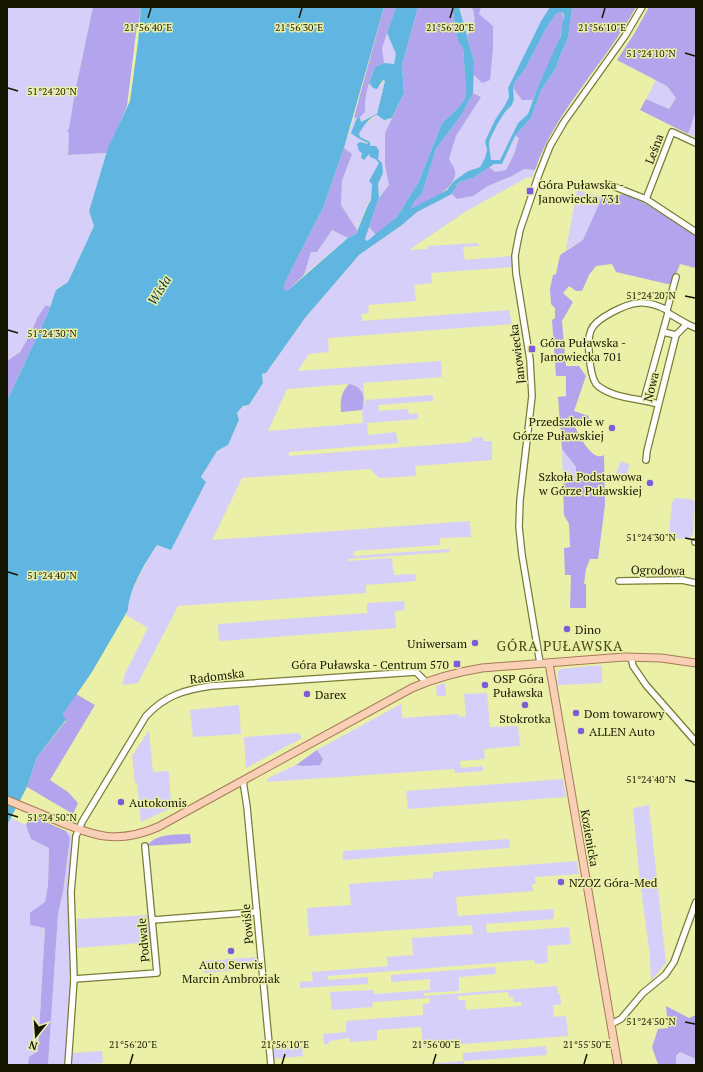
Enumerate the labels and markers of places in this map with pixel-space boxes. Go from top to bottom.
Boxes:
place label: Góra Puławska - Janowiecka 731 [538,177,624,206]
marker: Góra Puławska - Janowiecka 731 [525,186,535,196]
place label: Góra Puławska - Janowiecka 701 [540,335,626,364]
marker: Góra Puławska - Janowiecka 701 [527,344,537,354]
place label: Przedszkole w Górze Puławskiej [513,414,604,443]
marker: Przedszkole w Górze Puławskiej [607,423,617,433]
place label: Szkoła Podstawowa w Górze Puławskiej [538,469,642,498]
marker: Szkoła Podstawowa w Górze Puławskiej [645,478,655,488]
place label: Dino [575,622,601,637]
marker: Dino [562,624,572,634]
place label: Uniwersam [407,636,468,651]
marker: Uniwersam [470,638,480,648]
place label: Góra Puławska - Centrum 570 [291,657,449,672]
marker: Góra Puławska - Centrum 570 [452,659,462,669]
place label: OSP Góra Puławska [493,671,544,700]
marker: OSP Góra Puławska [480,680,490,690]
place label: Darex [315,687,347,702]
marker: Darex [302,689,312,699]
marker: Stokrotka [520,700,530,710]
place label: Dom towarowy [584,706,665,721]
marker: Dom towarowy [571,708,581,718]
place label: Stokrotka [499,711,551,726]
place label: ALLEN Auto [589,724,655,739]
marker: ALLEN Auto [576,726,586,736]
place label: Autokomis [129,795,187,810]
marker: Autokomis [116,797,126,807]
place label: NZOZ Góra-Med [569,875,658,890]
marker: NZOZ Góra-Med [556,877,566,887]
marker: Auto Serwis Marcin Ambroziak [226,946,236,956]
place label: Auto Serwis Marcin Ambroziak [182,957,281,986]

